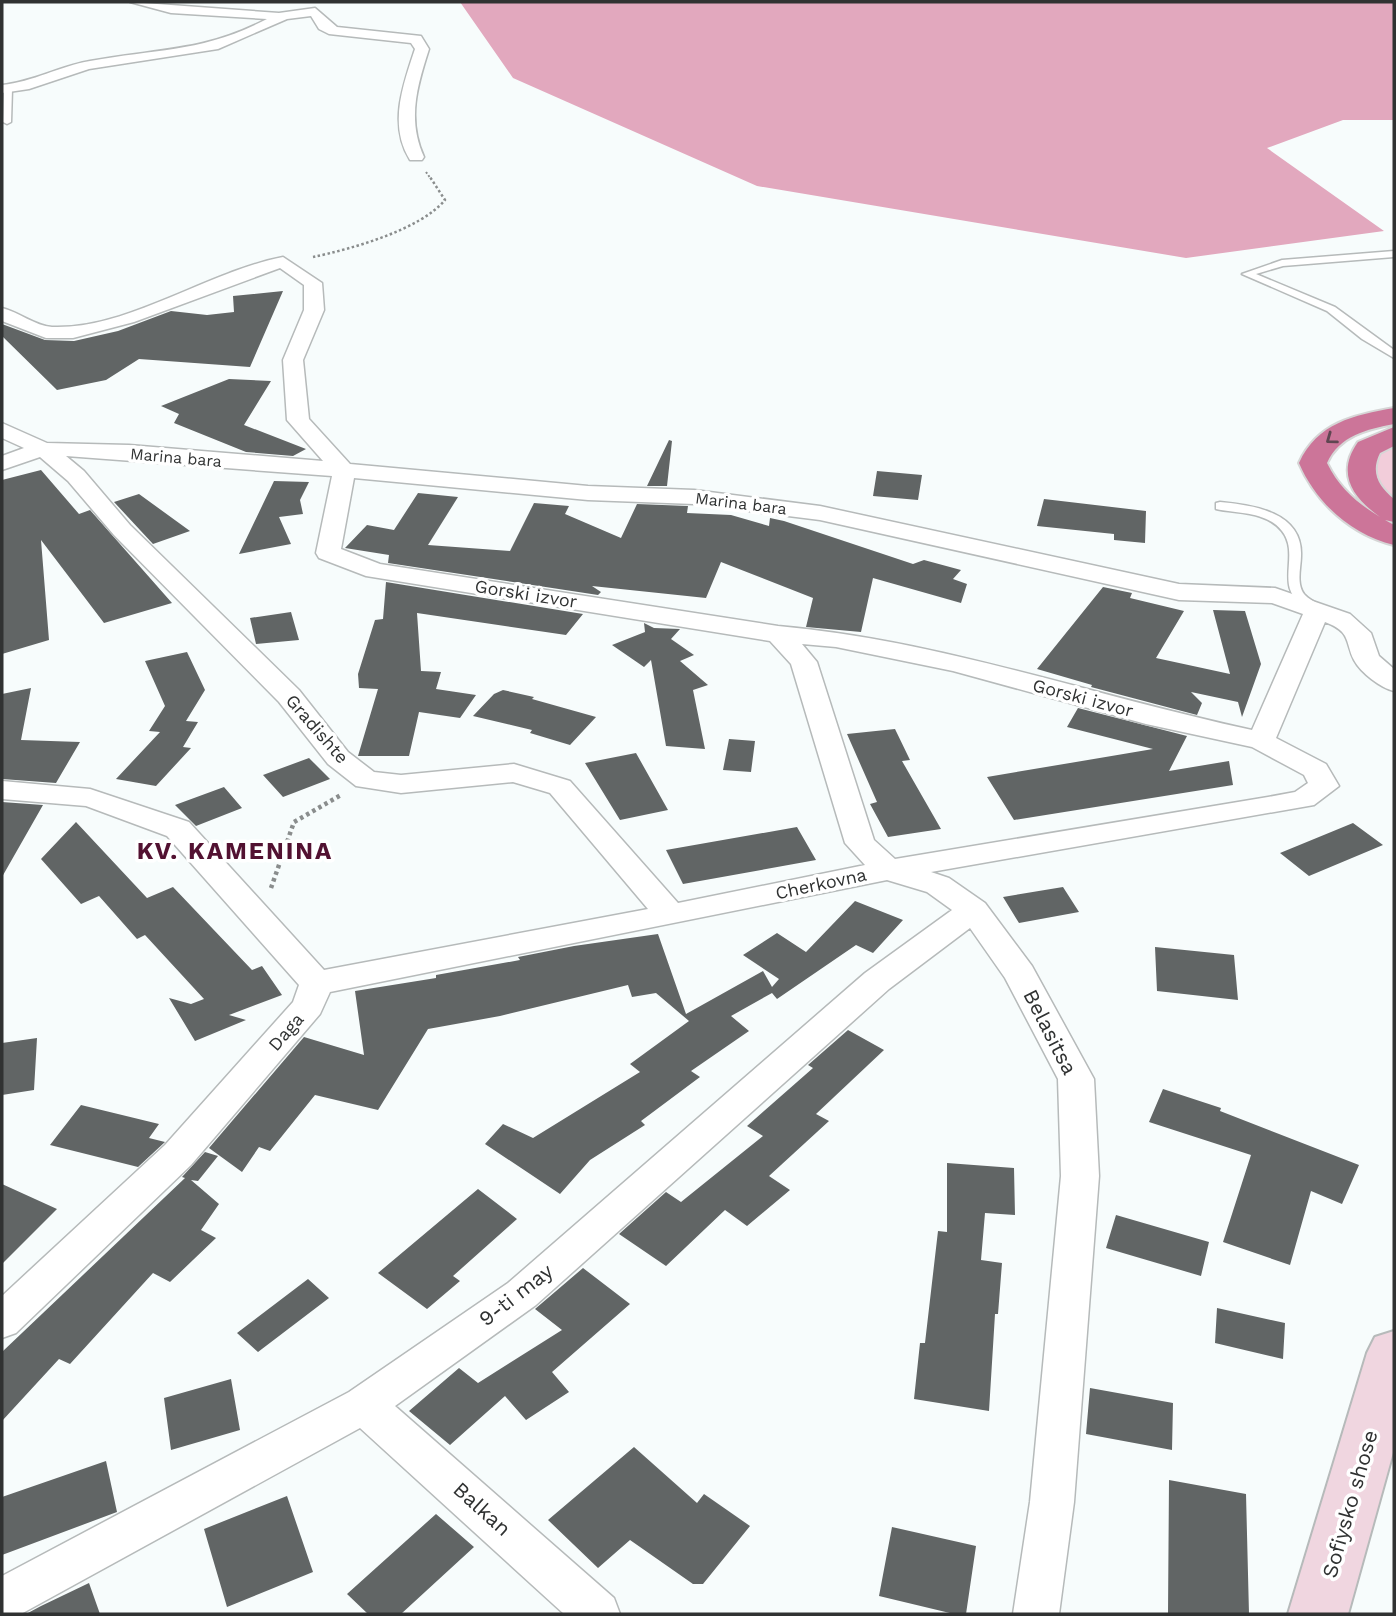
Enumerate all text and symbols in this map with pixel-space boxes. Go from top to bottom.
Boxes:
one-way arrow [1326,431,1339,443]
street label: Marina bara [129,444,223,471]
street label: Marina bara [694,488,788,519]
street label: Gorski izvor [473,575,579,612]
street label: Gorski izvor [1031,674,1136,721]
street label: Gradishte [282,690,353,768]
district label: KV. KAMENINA [137,837,333,865]
street label: Cherkovna [773,864,868,903]
street label: Belasitsa [1018,985,1083,1079]
street label: Daga [264,1009,308,1055]
street label: 9-ti may [474,1258,558,1331]
street label: Sofiysko shose [1316,1427,1383,1581]
street label: Balkan [448,1476,516,1541]

